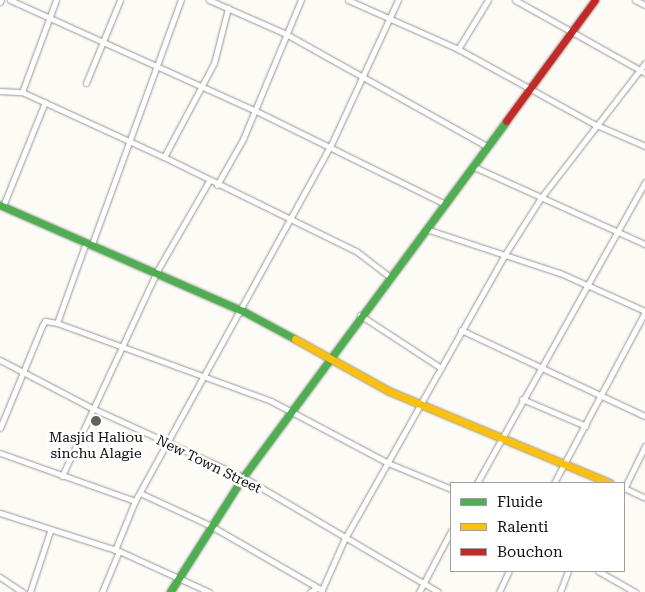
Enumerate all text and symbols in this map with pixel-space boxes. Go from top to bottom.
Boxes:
marker: Masjid Haliou sinchu Alagie [90,415,102,427]
place label: Masjid Haliou sinchu Alagie [49,429,143,462]
street label: New Town Street [154,431,264,497]
legend [450,482,625,572]
text: Fluide [497,493,543,511]
text: Ralenti [497,518,548,536]
text: Bouchon [497,543,563,561]

